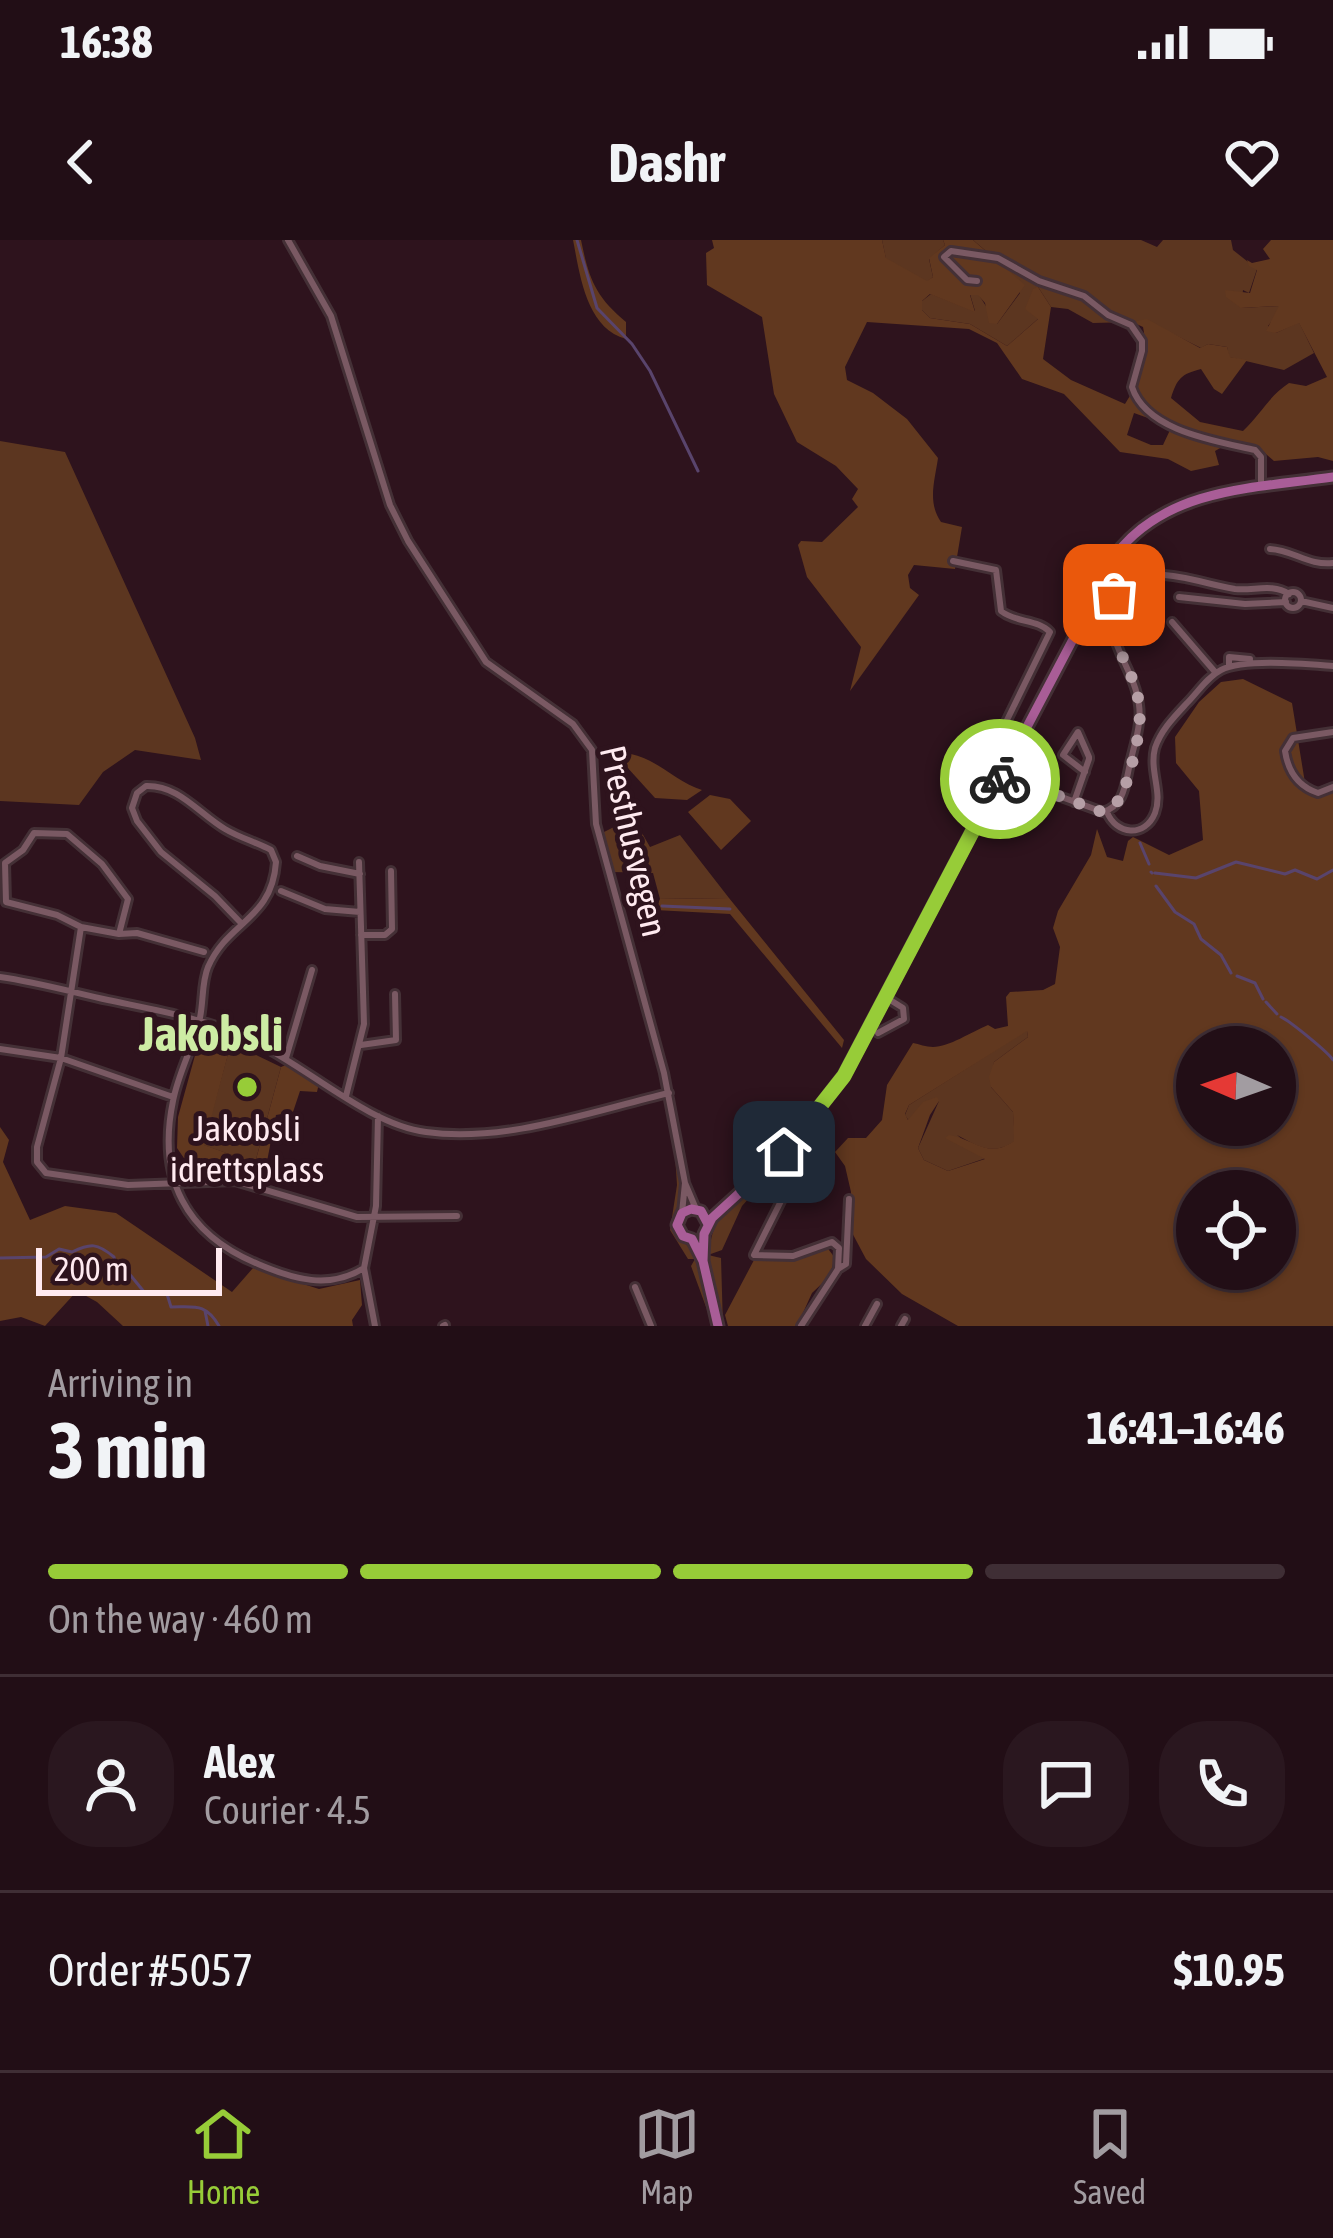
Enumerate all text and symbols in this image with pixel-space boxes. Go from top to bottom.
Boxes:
text: 16:38 [60,16,153,68]
icon: back [48,129,114,195]
icon: heart [1219,129,1285,195]
text: Dashr [608,132,725,193]
pin [1063,544,1165,646]
icon: bag [1081,562,1147,628]
courier [940,719,1060,839]
street label: Presthusvegen [592,741,676,941]
icon: bike [967,746,1033,812]
district label: Jakobsli [138,1006,283,1061]
north arrow [1176,1026,1296,1146]
map controls [1176,1026,1296,1290]
marker: Jakobsli idrettsplass [234,1074,260,1100]
pin [733,1101,835,1203]
place label: Jakobsli idrettsplass [170,1107,324,1190]
icon: home [751,1119,817,1185]
button: locate [1176,1170,1296,1290]
scale bar [36,1242,222,1295]
text: 200 m [54,1250,129,1288]
text: Arriving in [48,1361,193,1405]
text: 16:41–16:46 [1086,1402,1285,1454]
text: 3 min [48,1405,207,1495]
text: On the way · 460 m [48,1597,313,1641]
button: person [48,1721,174,1847]
button: chat [1003,1721,1129,1847]
button: phone [1159,1721,1285,1847]
text: Alex [204,1736,276,1788]
text: Courier · 4.5 [204,1788,371,1832]
text: Order #5057 [48,1944,253,1996]
text: $10.95 [1173,1944,1285,1996]
tab: Home [187,2101,260,2211]
tab: Map [634,2101,700,2211]
tab: Saved [1073,2101,1146,2211]

